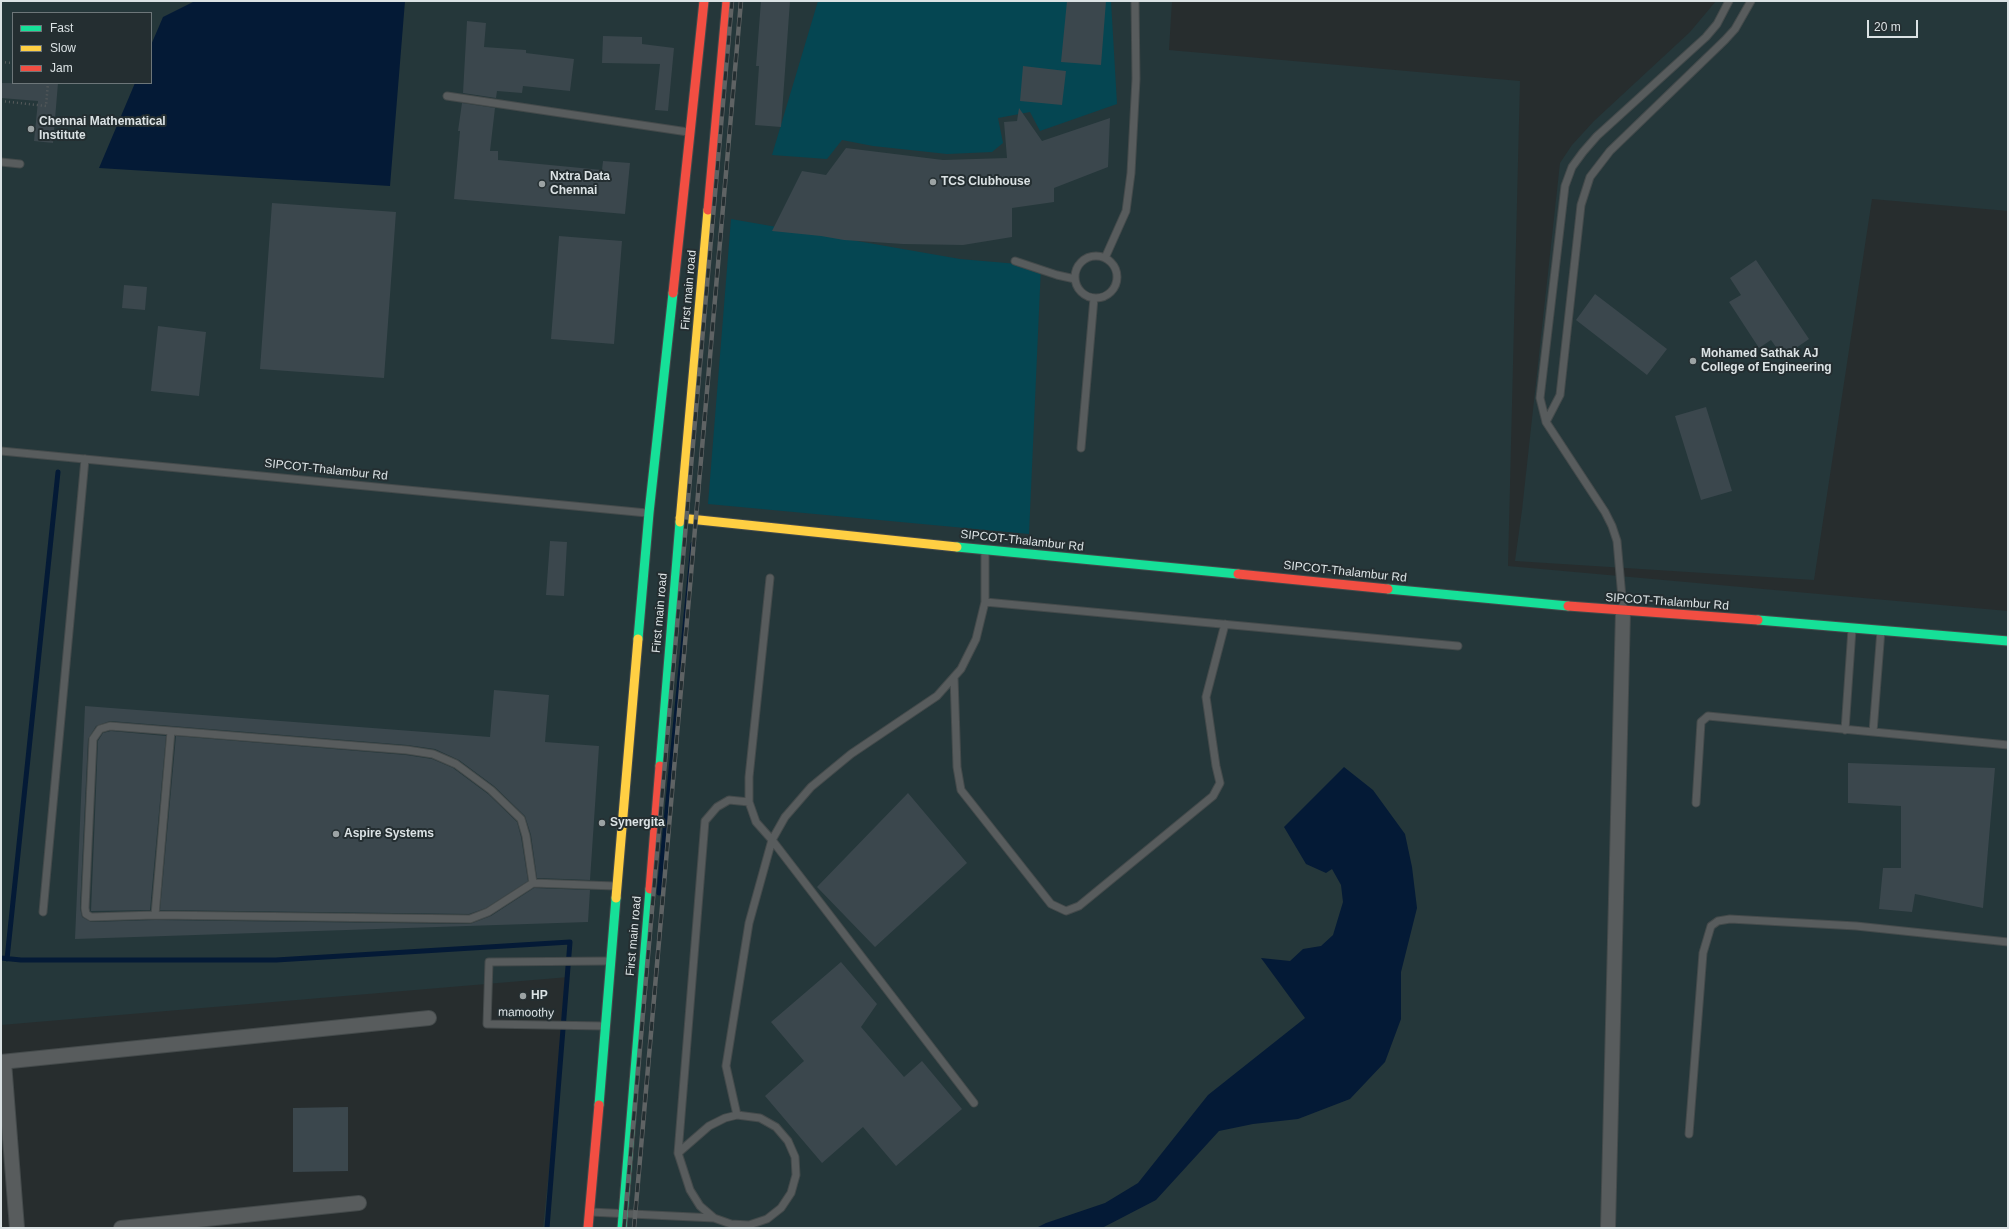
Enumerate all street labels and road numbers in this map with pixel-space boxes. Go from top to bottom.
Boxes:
street label: First main road [678,250,700,330]
street label: SIPCOT-Thalambur Rd [264,456,388,484]
street label: SIPCOT-Thalambur Rd [960,527,1084,555]
street label: SIPCOT-Thalambur Rd [1283,558,1407,586]
street label: First main road [649,573,671,653]
street label: SIPCOT-Thalambur Rd [1605,590,1729,614]
street label: First main road [623,896,645,976]
street label: mamoothy [498,1005,554,1021]

